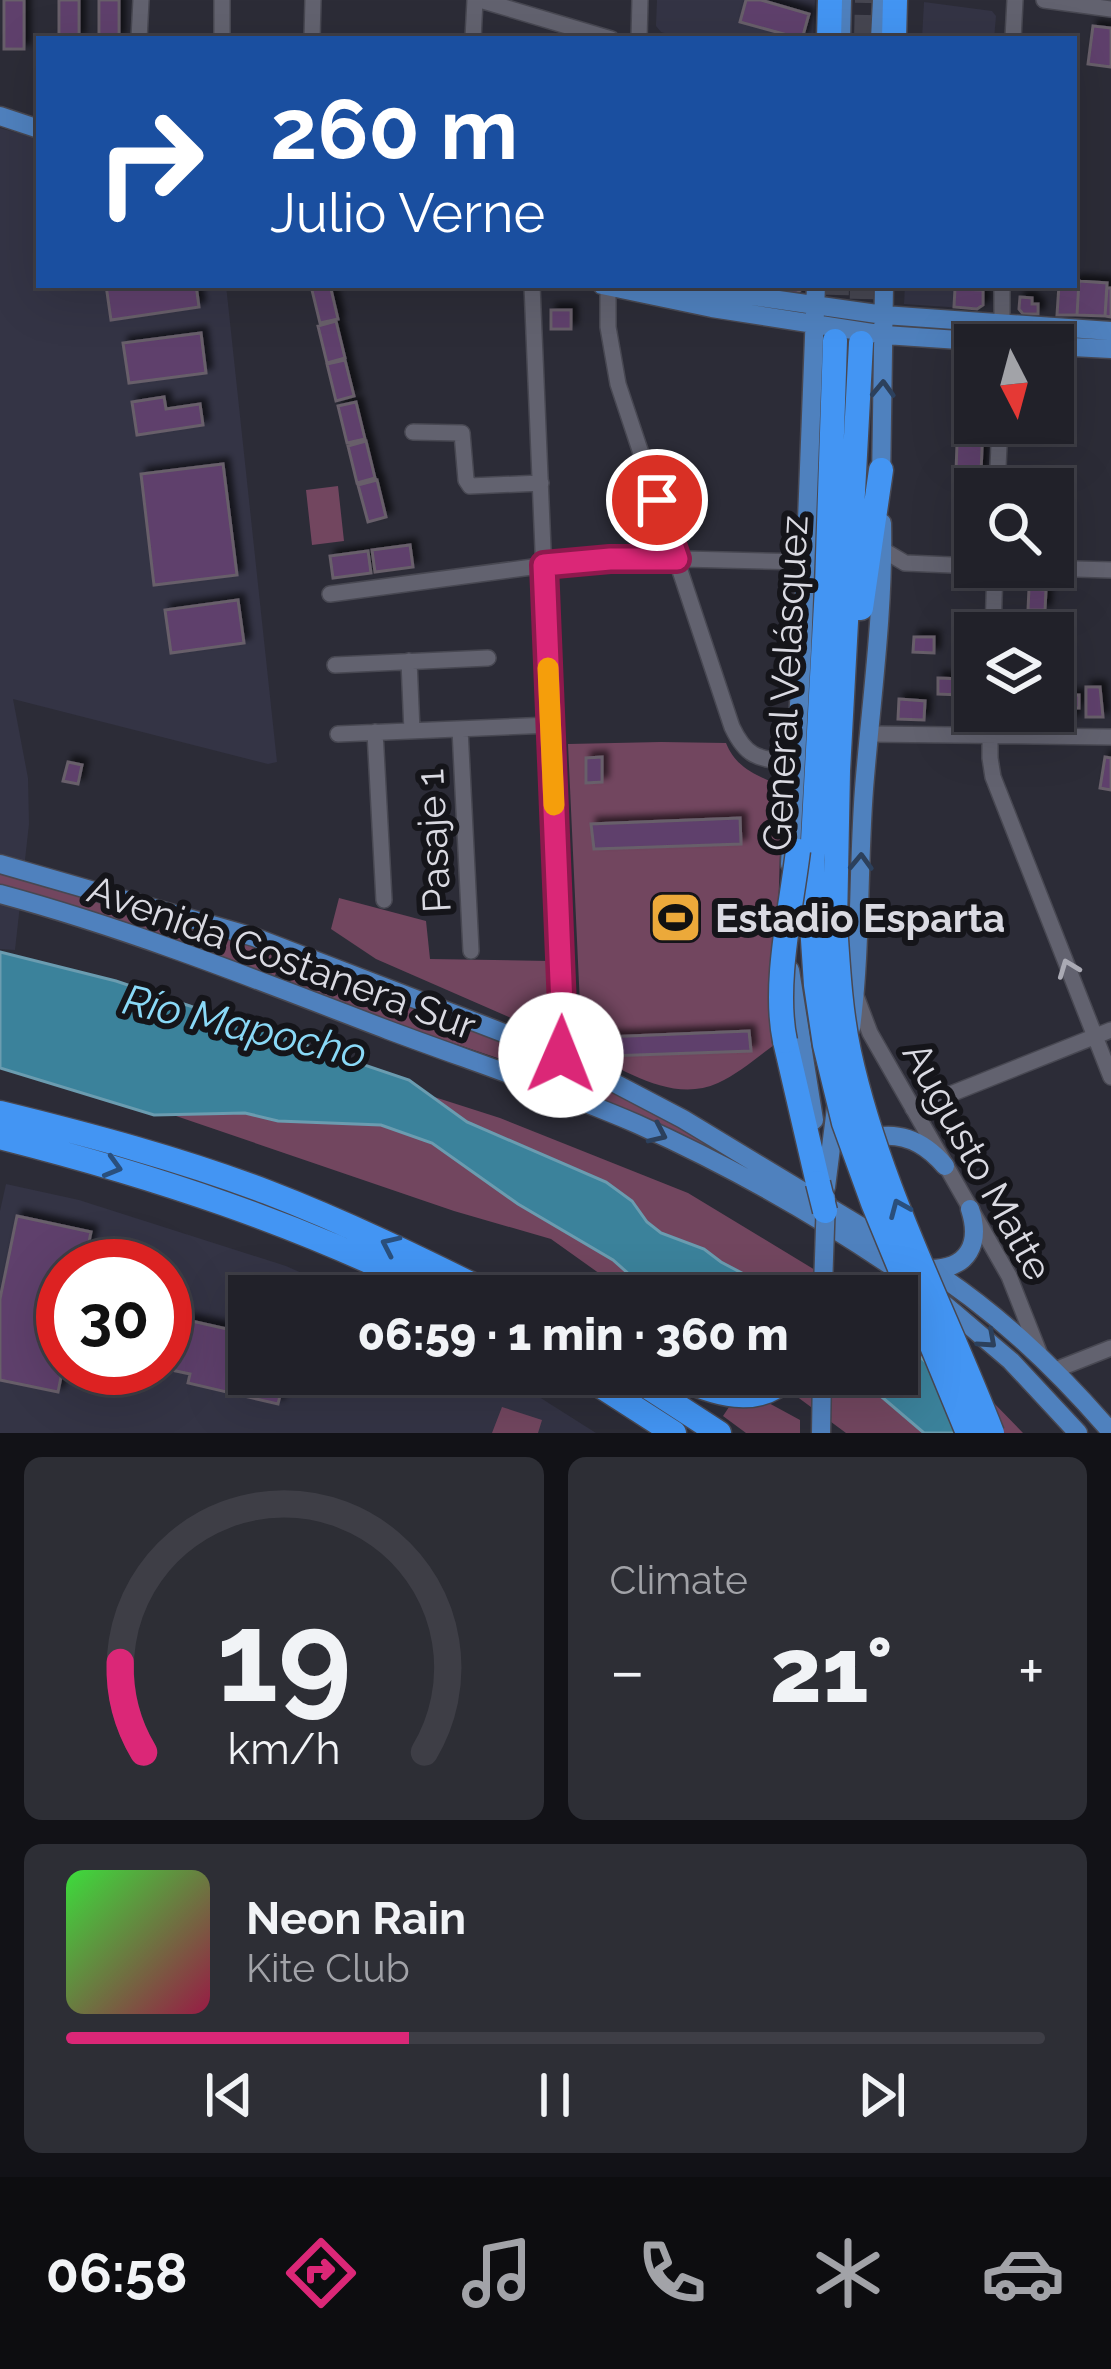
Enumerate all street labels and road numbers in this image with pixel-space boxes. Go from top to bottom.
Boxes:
street label: General Velásquez [753,514,817,852]
street label: Pasaje 1 [406,768,460,914]
street label: Avenida Costanera Sur [82,865,482,1049]
street label: Augusto Matte [894,1034,1062,1288]

